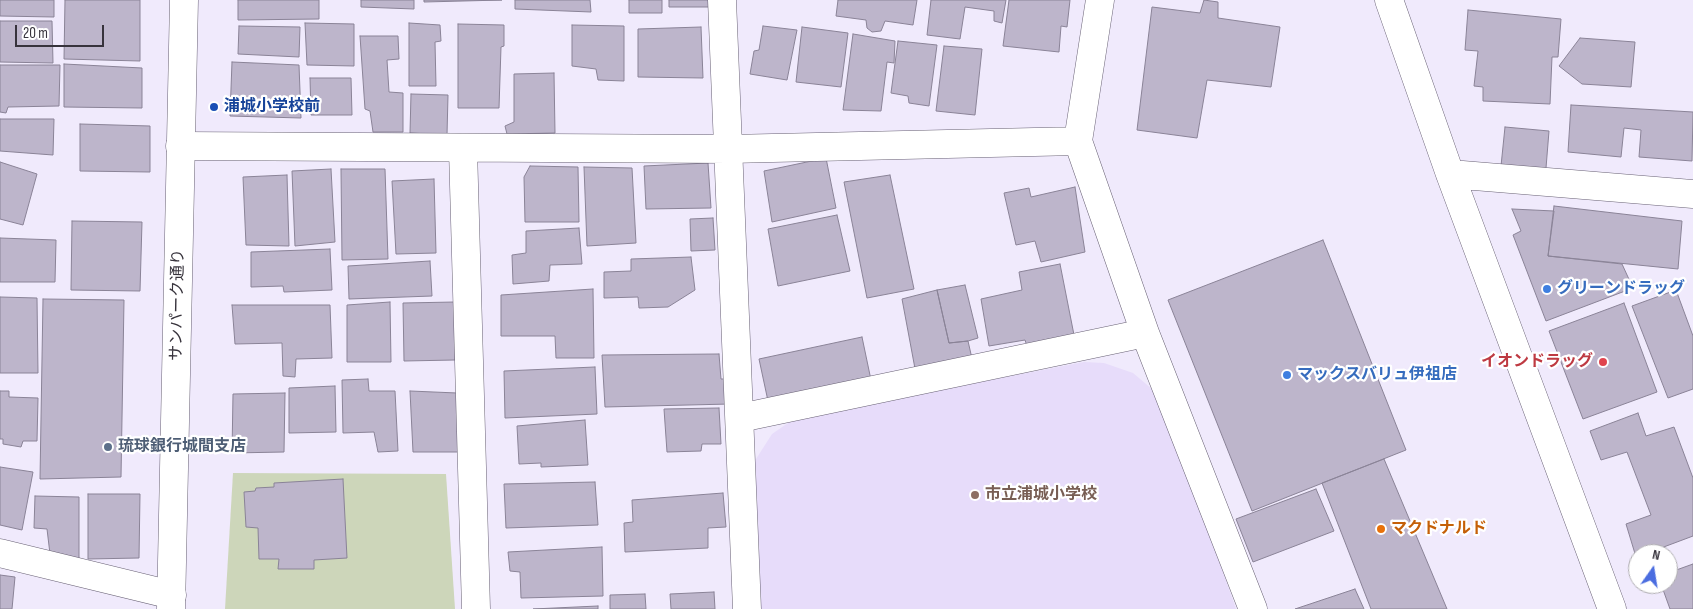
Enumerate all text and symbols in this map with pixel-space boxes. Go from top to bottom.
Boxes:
scale bar [18,15,106,47]
text: 20 m [23,24,48,43]
place label: 浦城小学校前 [224,97,320,117]
marker: 浦城小学校前 [208,101,220,113]
street label: サンパーク通り [167,249,189,361]
place label: グリーンドラッグ [1557,279,1685,299]
marker: グリーンドラッグ [1541,283,1553,295]
place label: イオンドラッグ [1481,352,1593,372]
marker: イオンドラッグ [1597,356,1609,368]
place label: マックスバリュ伊祖店 [1297,365,1457,385]
marker: マックスバリュ伊祖店 [1281,369,1293,381]
place label: 琉球銀行城間支店 [118,437,246,457]
marker: 琉球銀行城間支店 [102,441,114,453]
place label: 市立浦城小学校 [985,485,1097,505]
marker: 市立浦城小学校 [969,489,981,501]
place label: マクドナルド [1391,519,1487,539]
marker: マクドナルド [1375,523,1387,535]
north arrow [1628,544,1678,594]
text: N [1651,546,1662,564]

